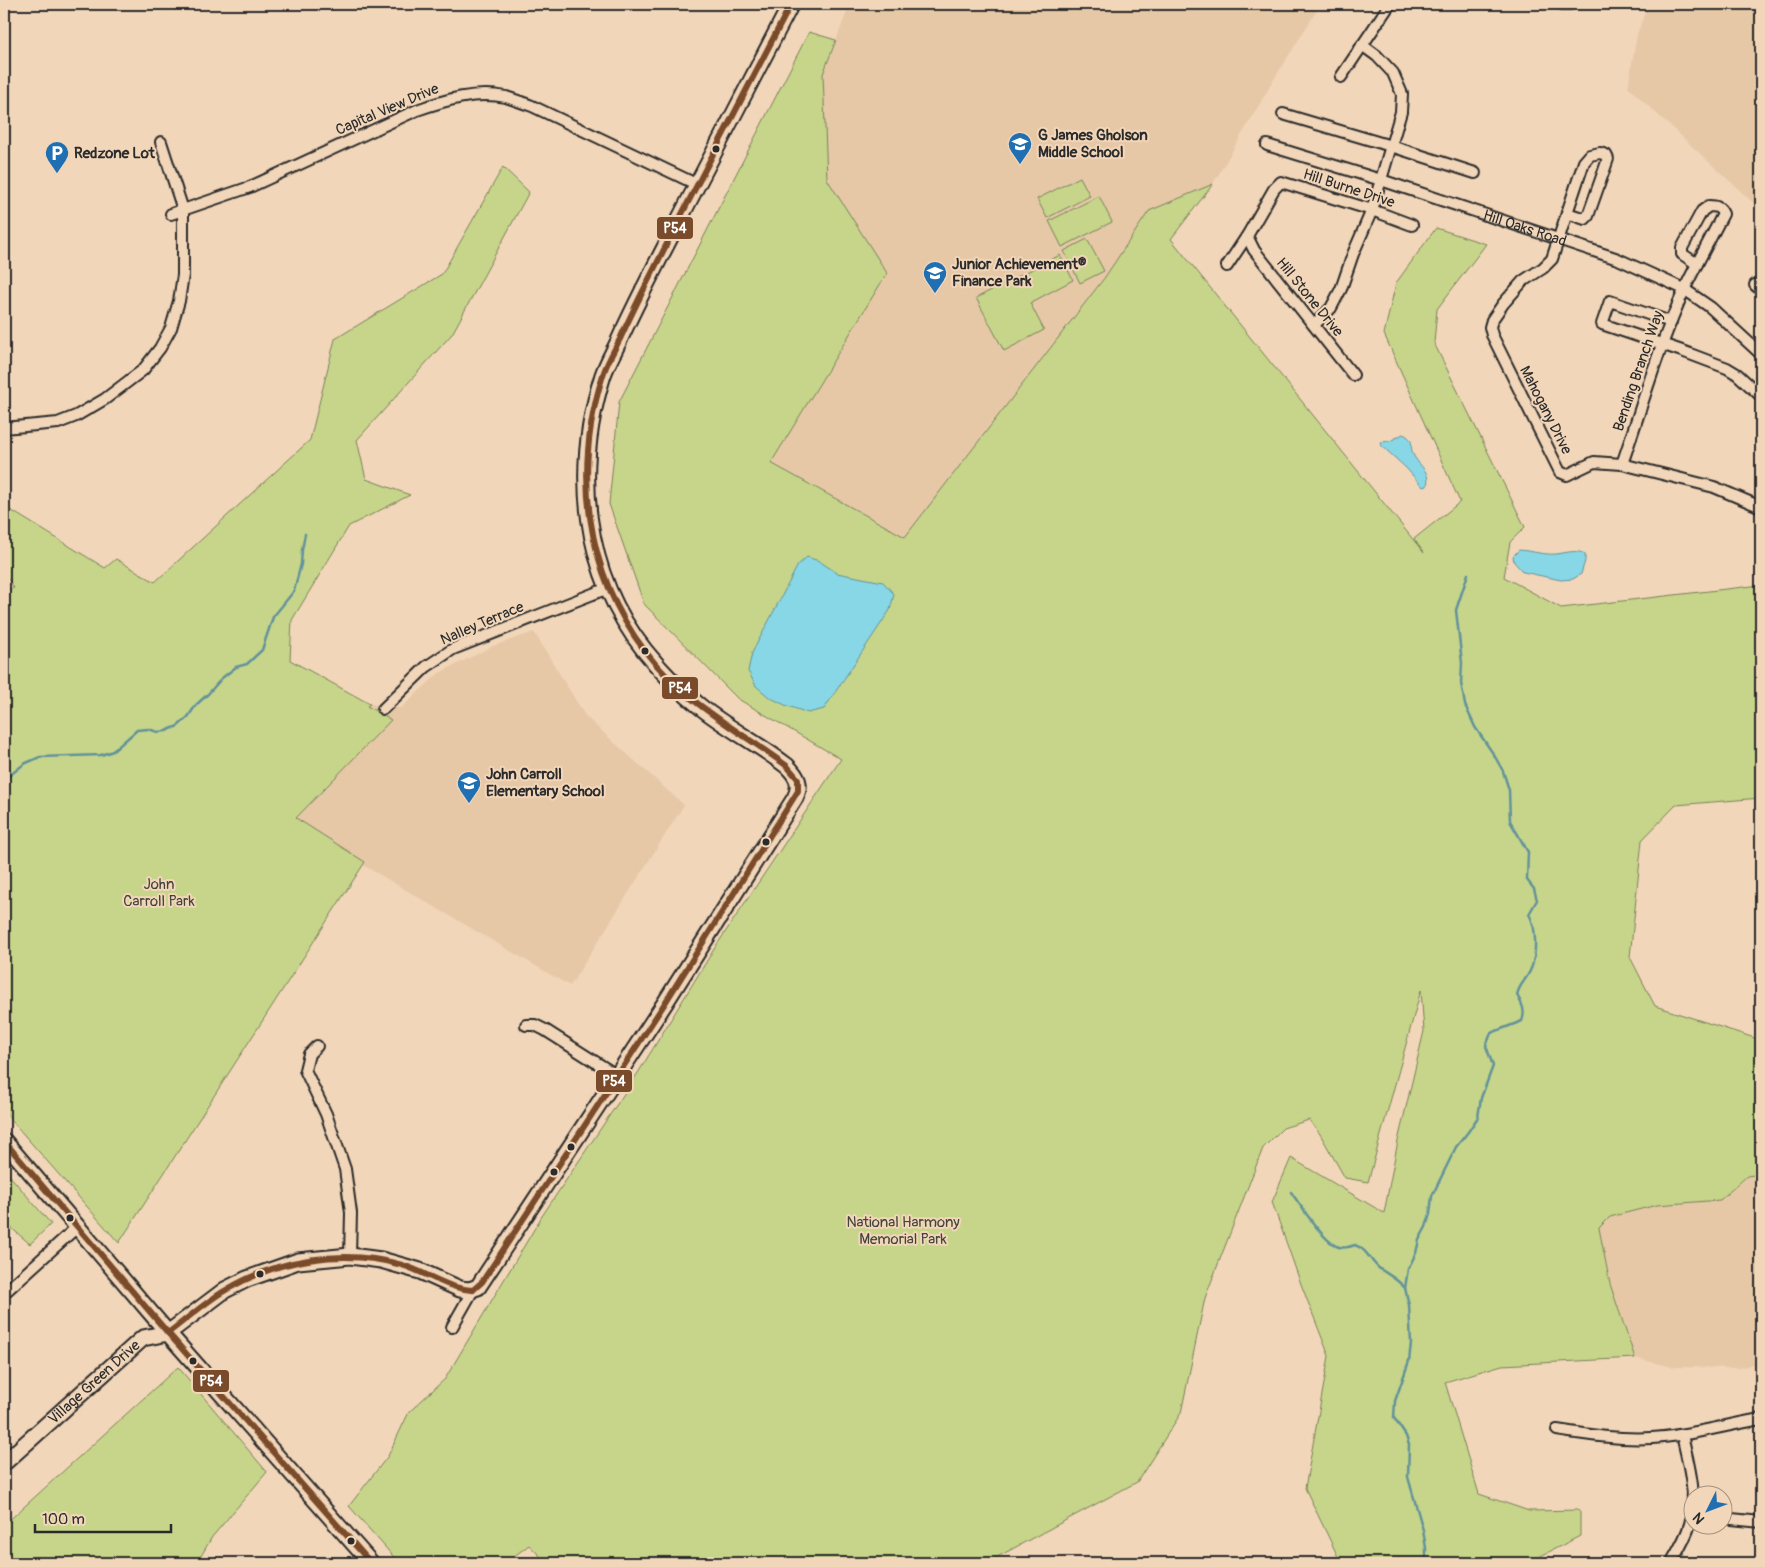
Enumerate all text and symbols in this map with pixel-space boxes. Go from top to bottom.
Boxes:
street label: Capital View Drive [333,79,442,140]
place label: G James Gholson Middle School [1038,126,1148,162]
school or university icon: G James Gholson Middle School [1007,131,1033,165]
parking icon: Redzone Lot [44,140,70,174]
place label: Redzone Lot [74,144,156,163]
unlabelled marker [711,144,721,154]
street label: Hill Burne Drive [1301,165,1398,212]
street label: Hill Oaks Road [1481,206,1569,251]
line badge: P54 [656,216,694,240]
text: P54 [663,220,688,237]
street label: Hill Stone Drive [1272,254,1348,341]
place label: Junior Achievement® Finance Park [952,255,1086,291]
school or university icon: Junior Achievement® Finance Park [922,260,948,294]
street label: Bending Branch Way [1609,308,1668,434]
street label: Mahogany Drive [1515,363,1576,458]
street label: Nalley Terrace [438,597,527,650]
unlabelled marker [640,646,650,656]
line badge: P54 [661,676,699,700]
text: P54 [668,680,693,697]
place label: John Carroll Elementary School [486,765,605,801]
school or university icon: John Carroll Elementary School [456,770,482,804]
unlabelled marker [761,837,771,847]
park label: John Carroll Park [123,875,195,911]
line badge: P54 [595,1069,633,1093]
text: P54 [602,1073,627,1090]
unlabelled marker [566,1142,576,1152]
unlabelled marker [549,1167,559,1177]
unlabelled marker [65,1213,75,1223]
park label: National Harmony Memorial Park [846,1213,960,1249]
unlabelled marker [255,1269,265,1279]
street label: Village Green Drive [44,1336,145,1429]
unlabelled marker [188,1356,198,1366]
line badge: P54 [192,1369,230,1393]
text: P54 [199,1373,224,1390]
north arrow [1682,1484,1732,1534]
scale bar [35,1502,171,1534]
text: N [1689,1509,1708,1528]
text: 100 m [42,1510,85,1529]
unlabelled marker [346,1536,356,1546]

